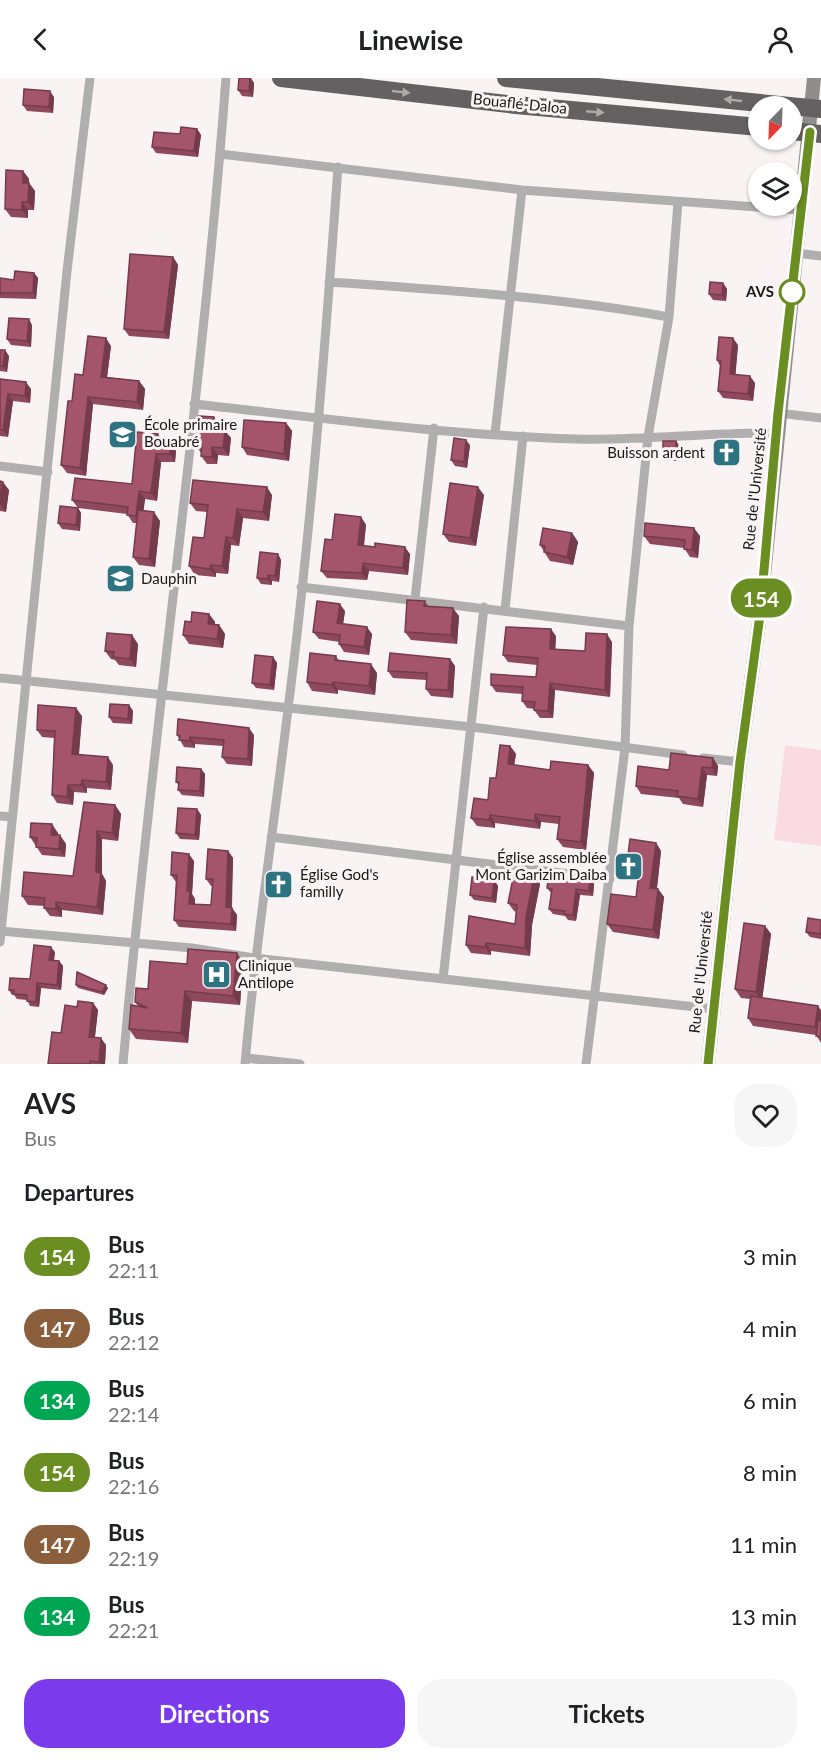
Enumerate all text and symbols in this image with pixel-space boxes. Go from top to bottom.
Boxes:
icon: back [24,23,57,56]
text: Linewise [358,23,463,56]
icon: person [764,23,797,56]
one-way arrow [392,87,411,97]
street label: Bouaflé-Daloa [472,89,568,117]
one-way arrow [723,95,742,105]
north arrow [748,96,802,150]
map controls [748,96,802,216]
one-way arrow [586,107,605,117]
button: layers [748,162,802,216]
marker: AVS [779,279,805,305]
place label: AVS [745,282,774,300]
place label: École primaire Bouabré [144,415,237,450]
school or university icon: École primaire Bouabré [107,418,139,450]
street label: Rue de l'Université [739,427,769,551]
church icon: Buisson ardent [710,437,742,469]
place label: Buisson ardent [607,443,706,461]
school or university icon: Dauphin [104,563,136,595]
place label: Dauphin [141,569,197,587]
line badge: 154 [726,578,795,618]
text: 154 [743,586,779,611]
place label: Église assemblée Mont Garizim Daiba [475,848,607,883]
church icon: Église assemblée Mont Garizim Daiba [612,851,644,883]
place label: Église God's familly [300,865,379,900]
church icon: Église God's familly [263,868,295,900]
street label: Rue de l'Université [685,910,715,1034]
place label: Clinique Antilope [238,956,294,991]
hospital icon: Clinique Antilope [201,959,233,991]
button: heart [734,1084,797,1147]
text: AVS [24,1086,76,1120]
text: Bus [24,1126,57,1150]
text: Departures [24,1179,134,1206]
text: Bus [108,1231,144,1258]
text: 3 min [743,1243,797,1270]
text: 154 [39,1244,75,1269]
text: 22:11 [108,1258,159,1282]
text: Bus [108,1303,144,1330]
text: 4 min [743,1315,797,1342]
text: 147 [39,1316,75,1341]
text: 22:12 [108,1330,159,1354]
text: Bus [108,1375,144,1402]
text: 6 min [743,1387,797,1414]
text: 134 [39,1388,75,1413]
text: 22:14 [108,1402,159,1426]
text: Bus [108,1447,144,1474]
text: 8 min [743,1459,797,1486]
text: 154 [39,1460,75,1485]
text: 22:16 [108,1474,159,1498]
text: Bus [108,1519,144,1546]
text: 11 min [730,1531,797,1558]
text: 147 [39,1532,75,1557]
text: 22:19 [108,1546,159,1570]
text: Bus [108,1591,144,1618]
text: 13 min [730,1603,797,1630]
text: 134 [39,1604,75,1629]
text: 22:21 [108,1618,159,1642]
button: Directions [24,1679,405,1748]
button: Tickets [417,1679,797,1748]

